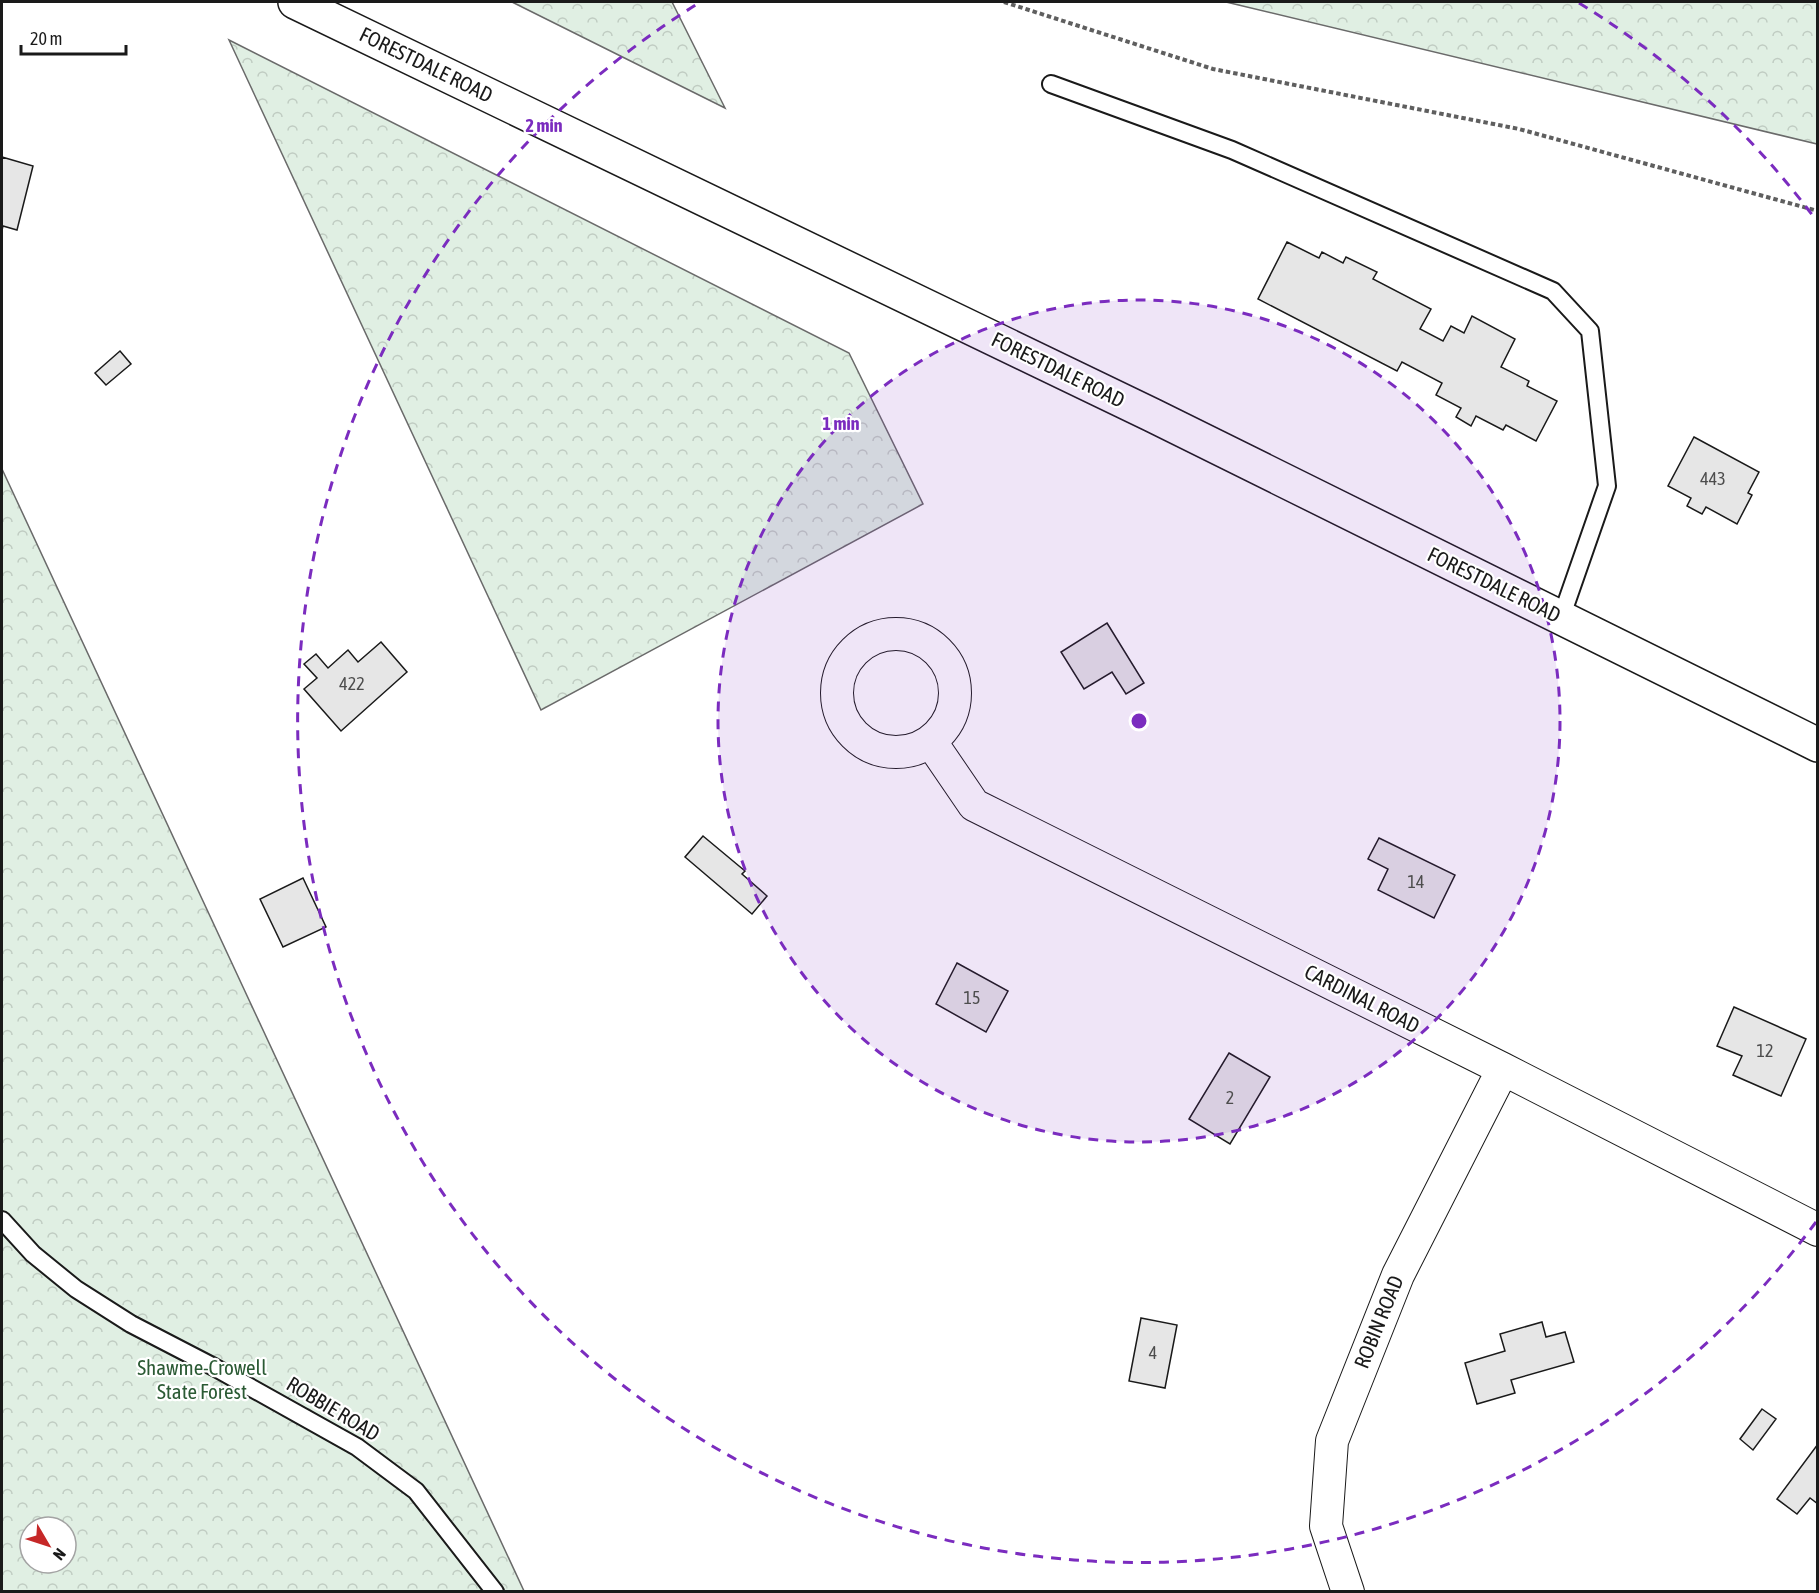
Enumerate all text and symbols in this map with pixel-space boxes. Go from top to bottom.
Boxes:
scale bar [21,18,126,56]
street label: FORESTDALE ROAD [356,22,497,107]
text: 20 m [30,28,62,49]
text: 2 min [526,115,563,136]
street label: FORESTDALE ROAD [988,327,1129,412]
text: 1 min [823,413,860,434]
house number: 443 [1700,468,1726,489]
street label: FORESTDALE ROAD [1424,542,1565,627]
house number: 422 [339,673,365,694]
centre of rings [1129,711,1149,731]
house number: 14 [1408,871,1424,892]
street label: CARDINAL ROAD [1301,959,1424,1037]
house number: 15 [964,987,980,1008]
house number: 12 [1757,1040,1773,1061]
house number: 2 [1226,1087,1234,1108]
street label: ROBIN ROAD [1349,1272,1408,1371]
house number: 4 [1149,1342,1157,1363]
park label: Shawme-Crowell State Forest [137,1355,267,1403]
street label: ROBBIE ROAD [283,1371,384,1445]
north arrow [18,1515,78,1575]
text: N [50,1545,70,1564]

